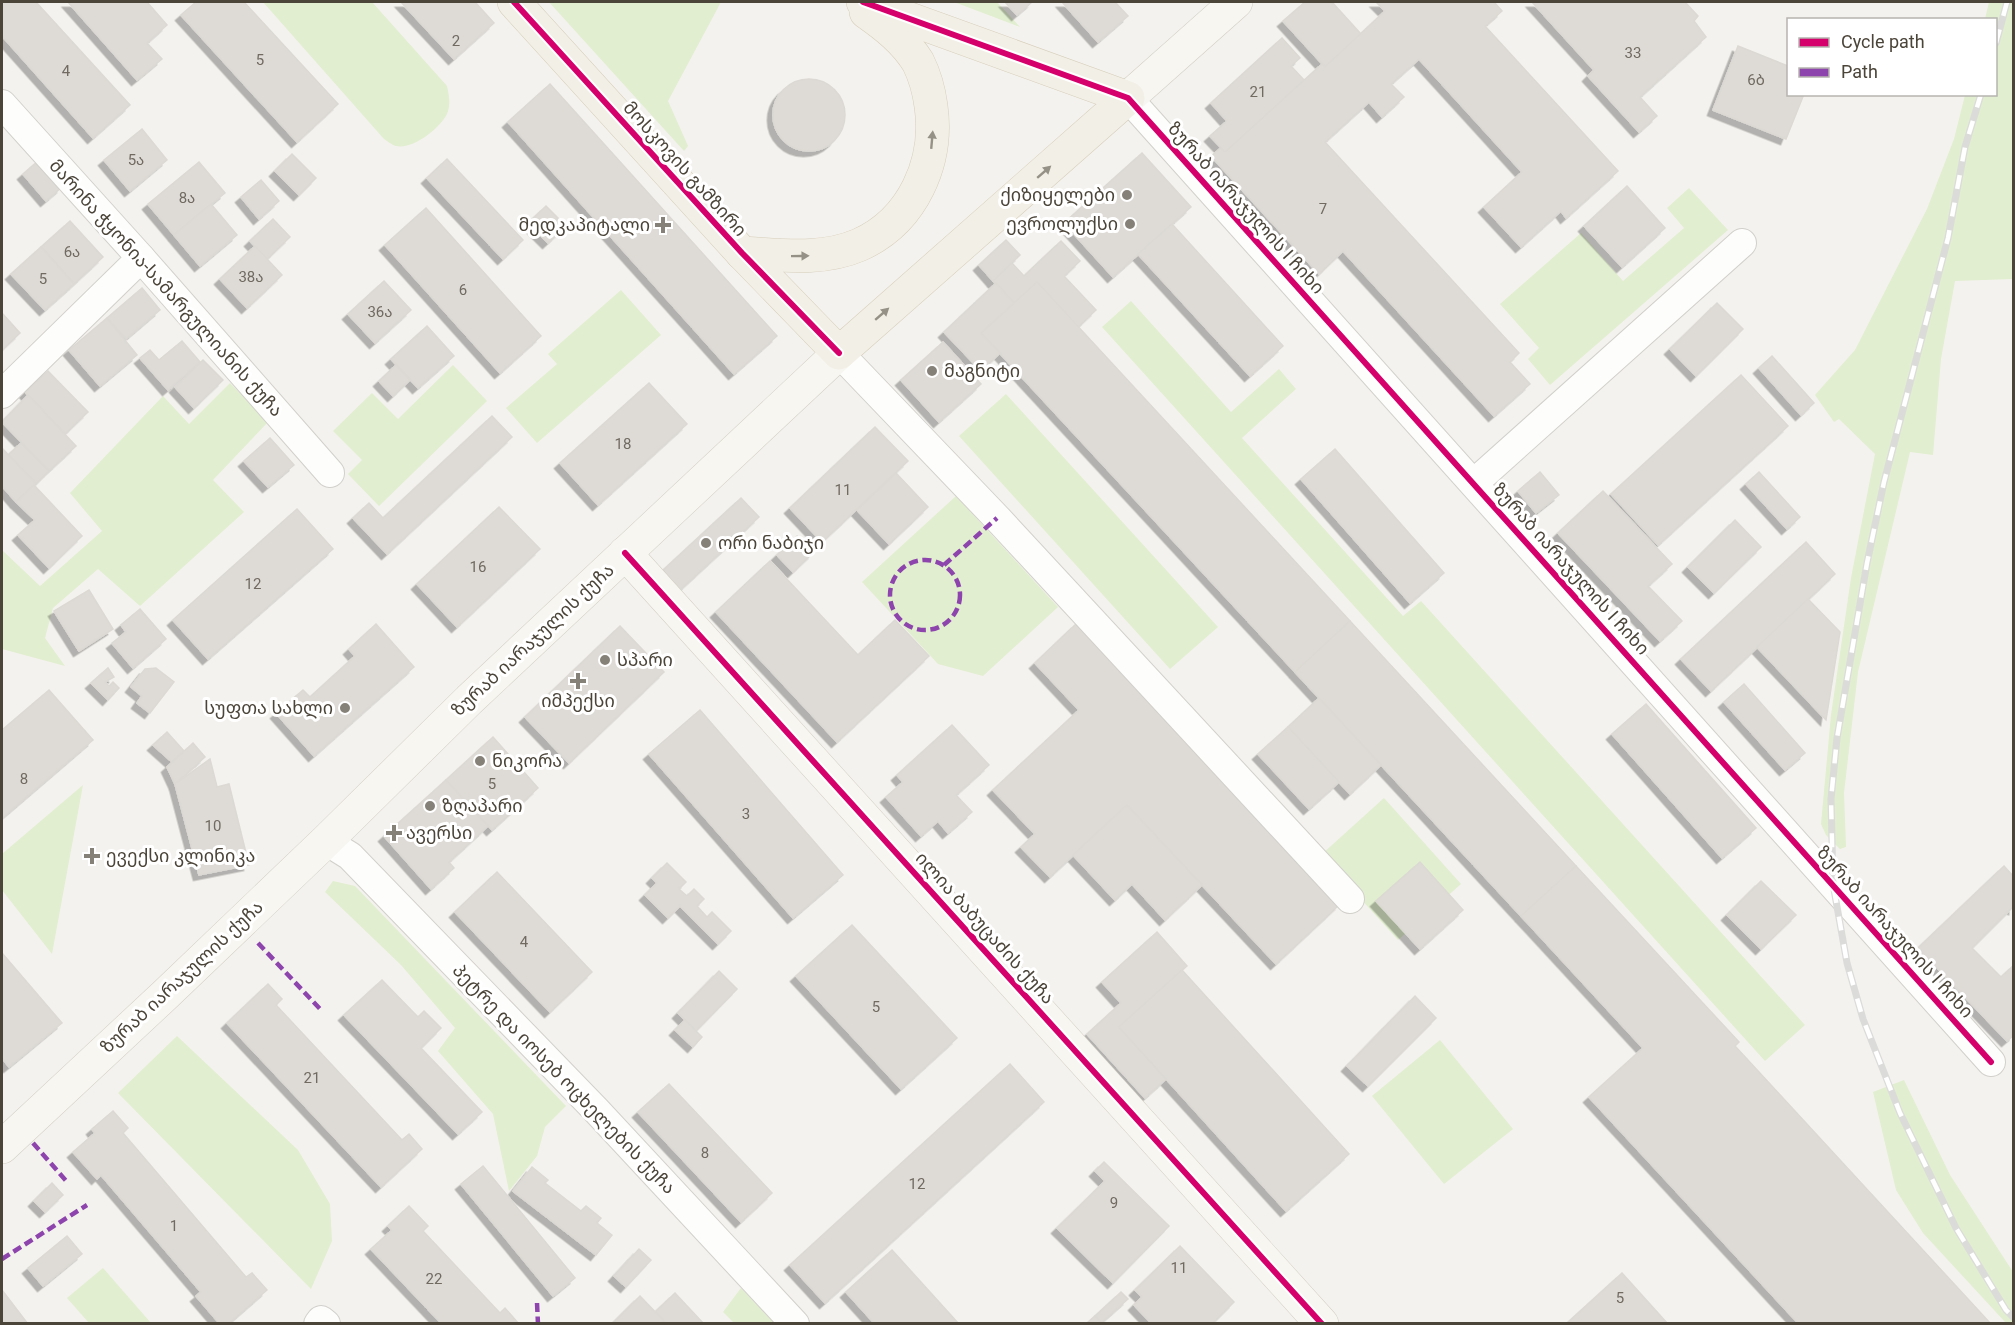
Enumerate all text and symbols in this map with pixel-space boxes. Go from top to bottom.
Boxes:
legend [1787,18,1997,96]
text: Cycle path [1841,31,1925,52]
house number: 2 [452,32,460,50]
house number: 33 [1625,44,1641,62]
house number: 5 [256,51,264,69]
text: Path [1841,61,1878,82]
house number: 4 [62,62,71,80]
house number: 6ბ [1747,71,1765,89]
house number: 21 [1250,83,1266,101]
street label: მოსკოვის გამზირი [619,97,751,241]
street label: ზურაბ იარაჯულის I ჩიხი [1163,118,1329,298]
one-way arrow [927,130,937,149]
house number: 5ა [128,151,144,169]
street label: მარინა ჭყონია-სამარგულიანის ქუჩა [45,155,287,421]
one-way arrow [1036,165,1052,178]
place label: ქიზიყელები [1000,184,1115,206]
marker: ქიზიყელები [1120,188,1134,202]
house number: 8ა [179,189,195,207]
house number: 7 [1319,200,1327,218]
place label: ევროლუქსი [1006,213,1118,235]
place label: მედკაპიტალი [519,214,650,236]
marker: მედკაპიტალი [654,216,672,234]
marker: ევროლუქსი [1123,217,1137,231]
house number: 6ა [64,243,80,261]
one-way arrow [791,251,810,260]
house number: 38ა [238,268,264,286]
house number: 5 [39,270,47,288]
house number: 6 [459,281,467,299]
house number: 36ა [367,303,393,321]
one-way arrow [875,308,890,321]
place label: მაგნიტი [944,360,1020,382]
marker: მაგნიტი [925,364,939,378]
house number: 18 [615,435,631,453]
street label: ზურაბ იარაჯულის I ჩიხი [1488,479,1654,659]
house number: 11 [835,481,851,499]
place label: ორი ნაბიჯი [718,532,824,554]
marker: ორი ნაბიჯი [699,536,713,550]
house number: 16 [470,558,486,576]
street label: ზურაბ იარაჯულის ქუჩა [447,559,619,721]
house number: 12 [245,575,261,593]
place label: სპარი [617,649,673,670]
marker: სპარი [598,653,612,667]
marker: იმპექსი [571,674,585,688]
place label: იმპექსი [541,690,615,712]
place label: სუფთა სახლი [204,697,333,719]
marker: სუფთა სახლი [338,701,352,715]
place label: ნიკორა [492,750,562,772]
marker: ნიკორა [473,754,487,768]
house number: 8 [20,770,28,788]
house number: 5 [488,775,496,793]
place label: ზღაპარი [442,795,523,817]
marker: ზღაპარი [423,799,437,813]
house number: 3 [742,805,750,823]
house number: 10 [205,817,221,835]
place label: ავერსი [406,822,472,844]
marker: ავერსი [387,826,401,840]
street label: ზურაბ იარაჯულის I ჩიხი [1812,842,1978,1022]
place label: ევექსი კლინიკა [106,845,255,867]
marker: ევექსი კლინიკა [83,847,101,865]
street label: ილია ბაბუცაძის ქუჩა [911,847,1059,1009]
street label: ზურაბ იარაჯულის ქუჩა [96,896,268,1058]
house number: 4 [520,933,529,951]
street label: პეტრე და იოსებ ოცხელების ქუჩა [448,959,680,1199]
house number: 5 [872,998,880,1016]
house number: 21 [304,1069,320,1087]
house number: 8 [701,1144,709,1162]
house number: 12 [909,1175,925,1193]
house number: 9 [1110,1194,1118,1212]
house number: 1 [170,1217,178,1235]
house number: 11 [1171,1259,1187,1277]
house number: 22 [426,1270,442,1288]
house number: 5 [1616,1289,1624,1307]

